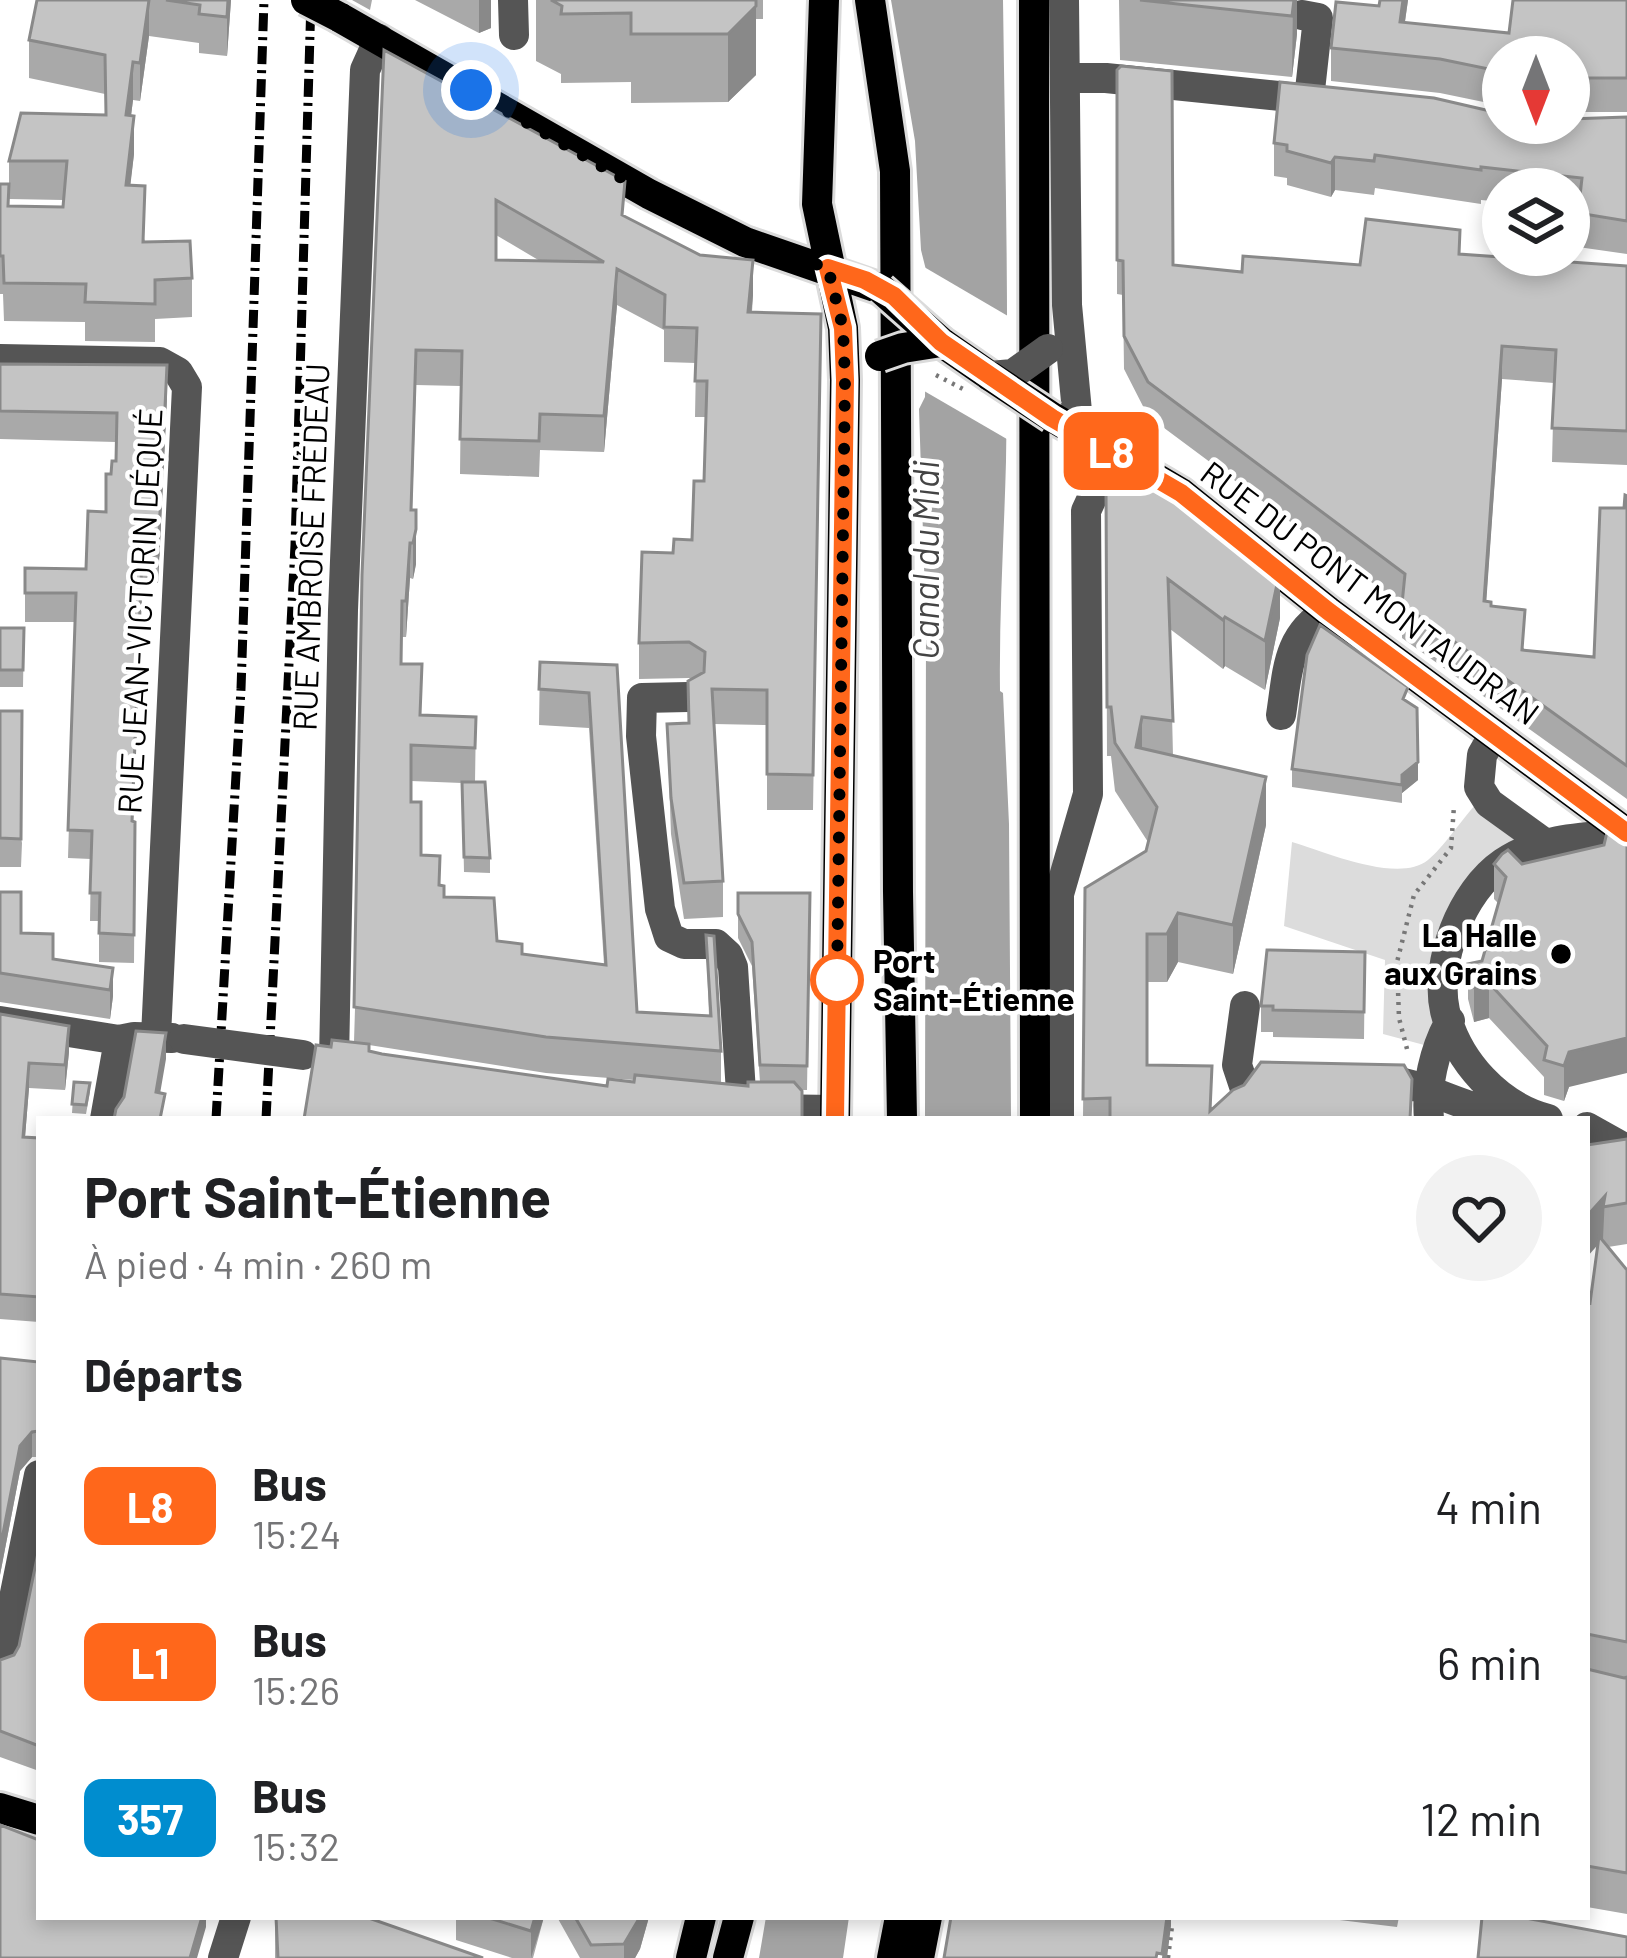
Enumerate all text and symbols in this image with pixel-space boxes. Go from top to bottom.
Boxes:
north arrow [1482,36,1590,144]
map controls [1482,36,1590,276]
your location [441,60,501,120]
button: layers [1482,168,1590,276]
street label: RUE AMBROISE FRÉDEAU [284,362,336,732]
street label: RUE JEAN-VICTORIN DÉQUÉ [108,407,170,815]
line badge: L8 [1057,412,1165,490]
text: L8 [1088,426,1134,476]
street label: RUE DU PONT MONTAUDRAN [1194,452,1548,732]
water label: Canal du Midi [903,460,946,660]
place label: La Halle aux Grains [1384,914,1537,992]
place label: Port Saint-Étienne [873,940,1074,1018]
marker: La Halle aux Grains [1548,941,1574,967]
marker: Port Saint-Étienne [812,955,862,1005]
button: heart [1416,1155,1542,1281]
text: Port Saint-Étienne [84,1161,551,1229]
text: À pied · 4 min · 260 m [84,1240,432,1287]
text: Départs [84,1347,243,1401]
text: Bus [252,1456,327,1510]
text: 4 min [1435,1479,1542,1533]
text: L8 [127,1481,173,1531]
text: 15:24 [252,1510,341,1557]
text: Bus [252,1612,327,1666]
text: 6 min [1437,1635,1542,1689]
text: L1 [131,1637,169,1687]
text: 15:26 [252,1666,340,1713]
text: Bus [252,1768,327,1822]
text: 12 min [1420,1791,1542,1845]
text: 357 [117,1793,183,1843]
text: 15:32 [252,1822,340,1869]

